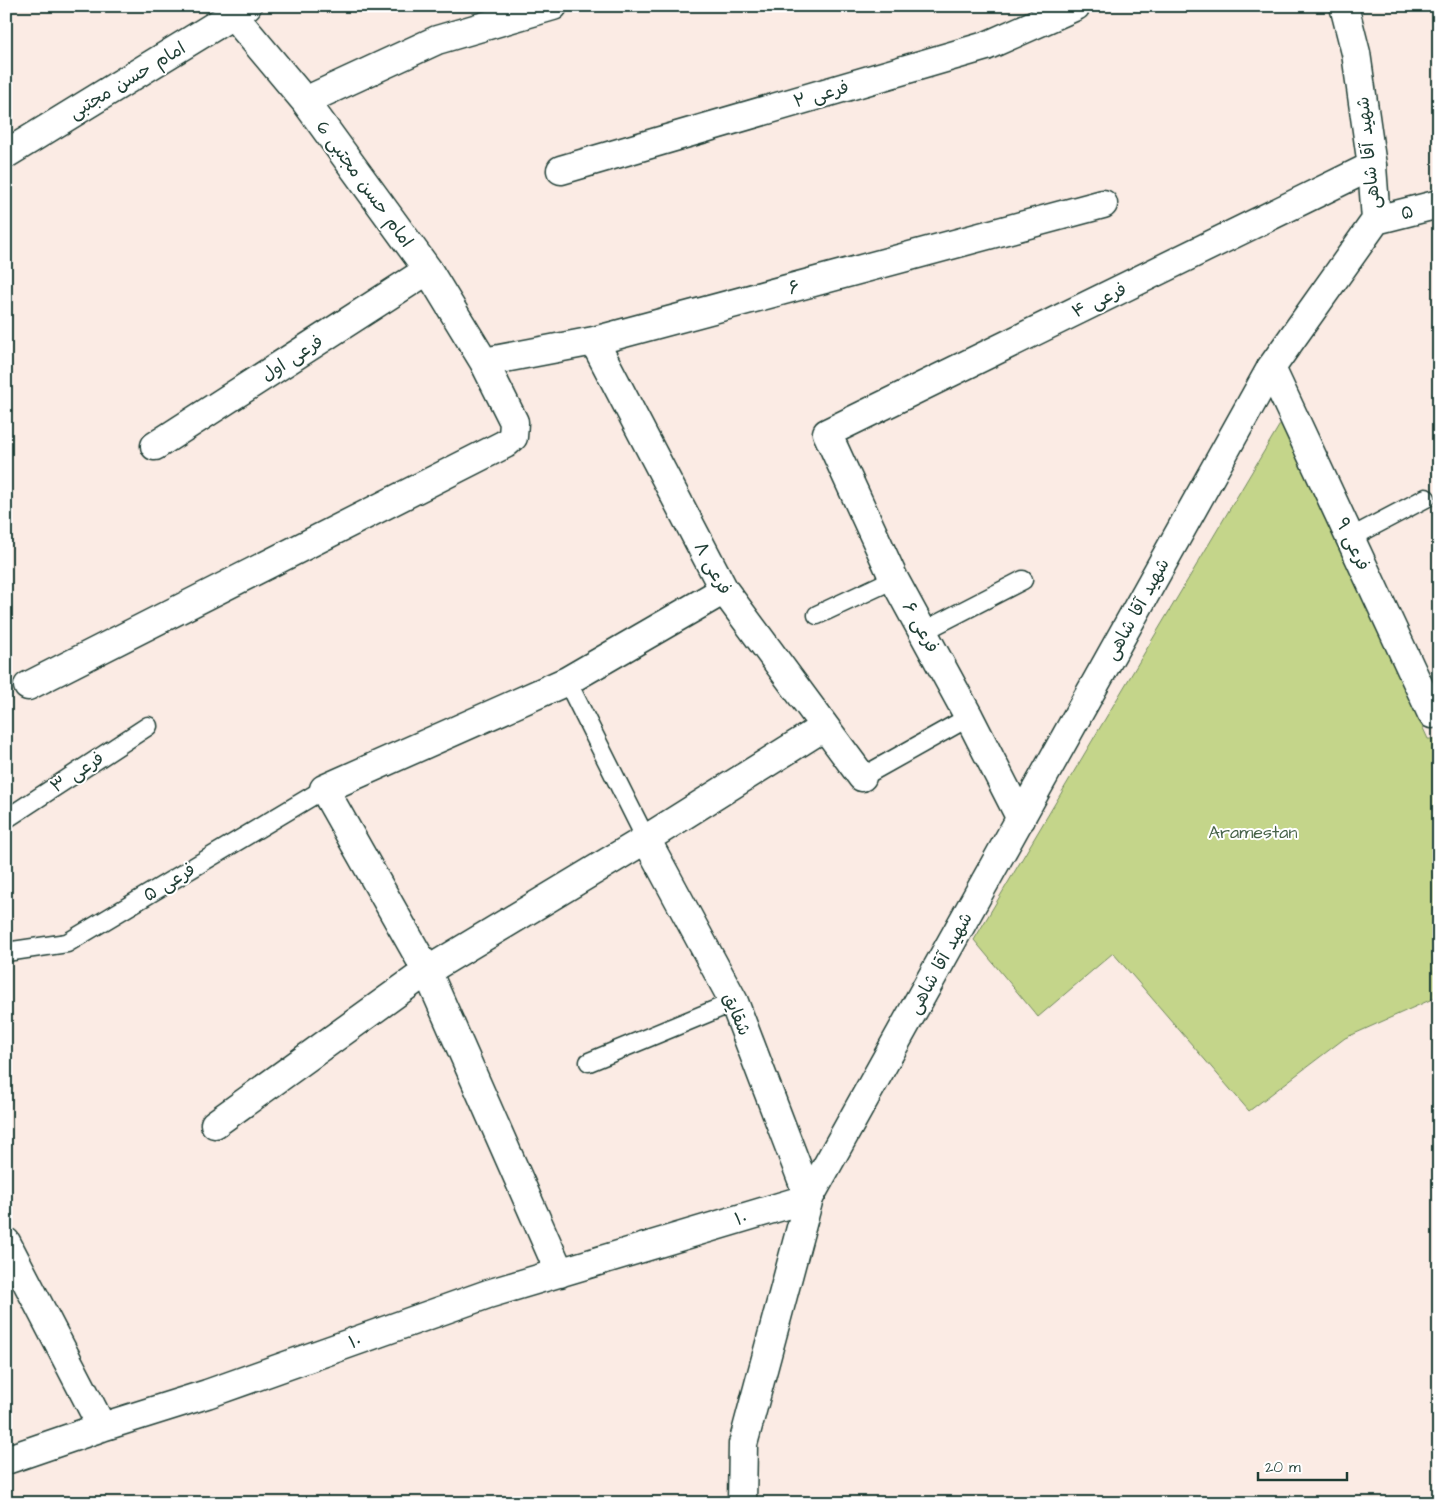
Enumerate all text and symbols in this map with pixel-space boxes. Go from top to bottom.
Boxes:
street label: امام حسن مجتبی [64,36,191,126]
street label: فرعی ۲ [791,75,852,114]
street label: شهید آقا شاهی [1350,95,1387,210]
street label: امام حسن مجتبی 6 [309,116,419,253]
street label: ۵ [1398,199,1416,226]
street label: ۶ [786,274,803,301]
street label: فرعی ۴ [1068,277,1131,324]
street label: فرعی اول [256,329,328,388]
street label: فرعی ۹ [1329,514,1376,575]
street label: فرعی ۸ [688,537,737,599]
street label: شهید آقا شاهی [1099,554,1176,665]
street label: فرعی ۶ [896,597,945,657]
street label: فرعی ۳ [46,746,109,799]
park label: Aramestan [1209,820,1297,845]
street label: فرعی ۵ [138,857,200,908]
street label: شهید آقا شاهی [902,908,979,1019]
street label: شقایق [716,989,757,1039]
street label: ۱۰ [732,1205,751,1232]
street label: ۱۰ [345,1328,365,1355]
scale bar [1258,1449,1346,1481]
text: 20 m [1265,1457,1301,1478]

